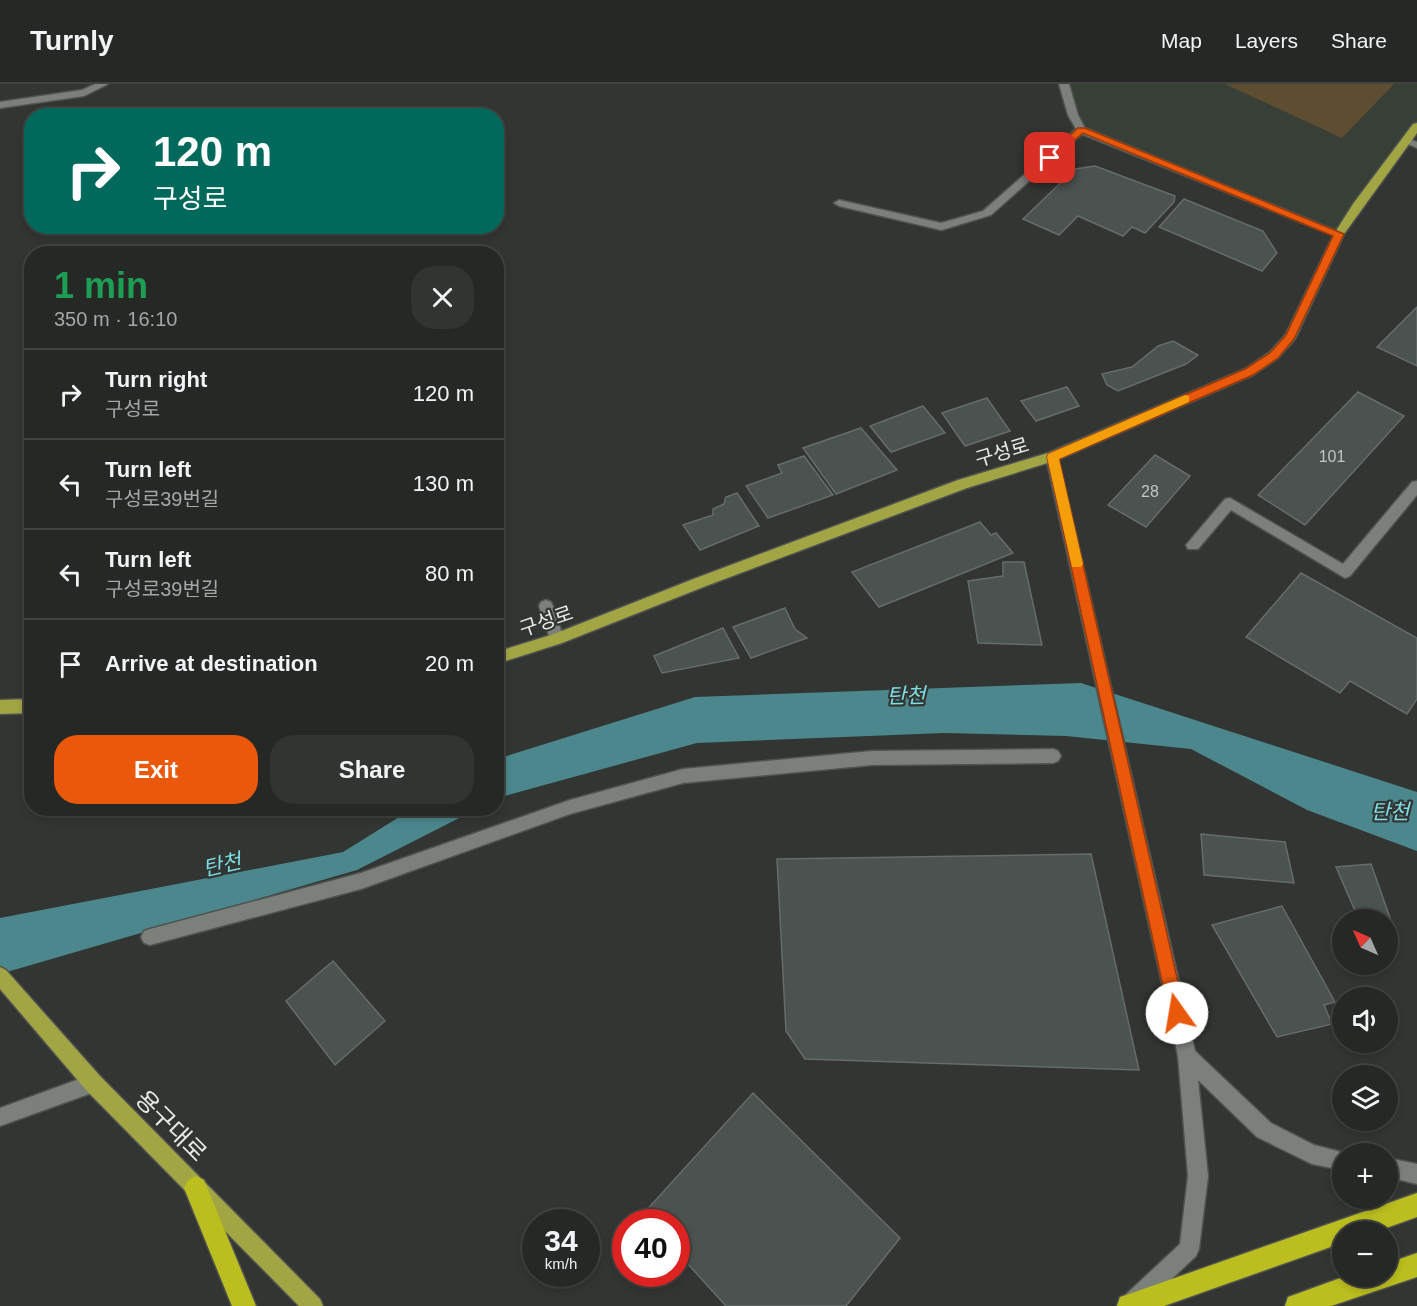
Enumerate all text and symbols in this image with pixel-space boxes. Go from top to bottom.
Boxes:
text: Turnly [30,25,113,56]
text: Map [1161,29,1202,52]
text: Layers [1235,29,1298,52]
text: Share [1331,29,1387,52]
text: 120 m [153,128,272,175]
icon: right [54,132,132,210]
pin [1024,132,1075,183]
icon: arrive [1033,141,1066,174]
text: 구성로 [153,184,228,214]
text: 1 min [54,265,148,306]
button: close [411,266,474,329]
text: 350 m · 16:10 [54,308,177,330]
text: Turn right [105,367,207,392]
icon: right [54,378,87,411]
text: 120 m [413,381,474,406]
text: 구성로 [105,398,160,420]
street label: 구성로 [972,433,1032,471]
house number: 101 [1319,448,1345,465]
text: Turn left [105,457,191,482]
icon: left [54,468,87,501]
text: 130 m [413,471,474,496]
house number: 28 [1141,483,1159,500]
text: 구성로39번길 [105,488,219,510]
text: Turn left [105,547,191,572]
icon: left [54,558,87,591]
text: 80 m [425,561,474,586]
text: 구성로39번길 [105,578,219,600]
street label: 구성로 [516,602,576,640]
icon: arrive [54,648,87,681]
text: Arrive at destination [105,651,318,676]
text: 20 m [425,651,474,676]
water label: 탄천 [886,684,928,707]
button: Exit [54,735,258,804]
button: Share [270,735,474,804]
water label: 탄천 [1371,800,1412,823]
water label: 탄천 [200,848,246,880]
north arrow [1332,909,1398,975]
map controls [1332,909,1398,1287]
position arrow [1145,981,1209,1045]
button: sound [1332,987,1398,1053]
button: layers [1332,1065,1398,1131]
street label: 용구대로 [131,1085,212,1166]
button: + [1332,1143,1398,1209]
speed limit sign: 40 [612,1209,690,1287]
button: − [1332,1221,1398,1287]
text: 34 [544,1224,578,1257]
text: km/h [545,1255,577,1272]

